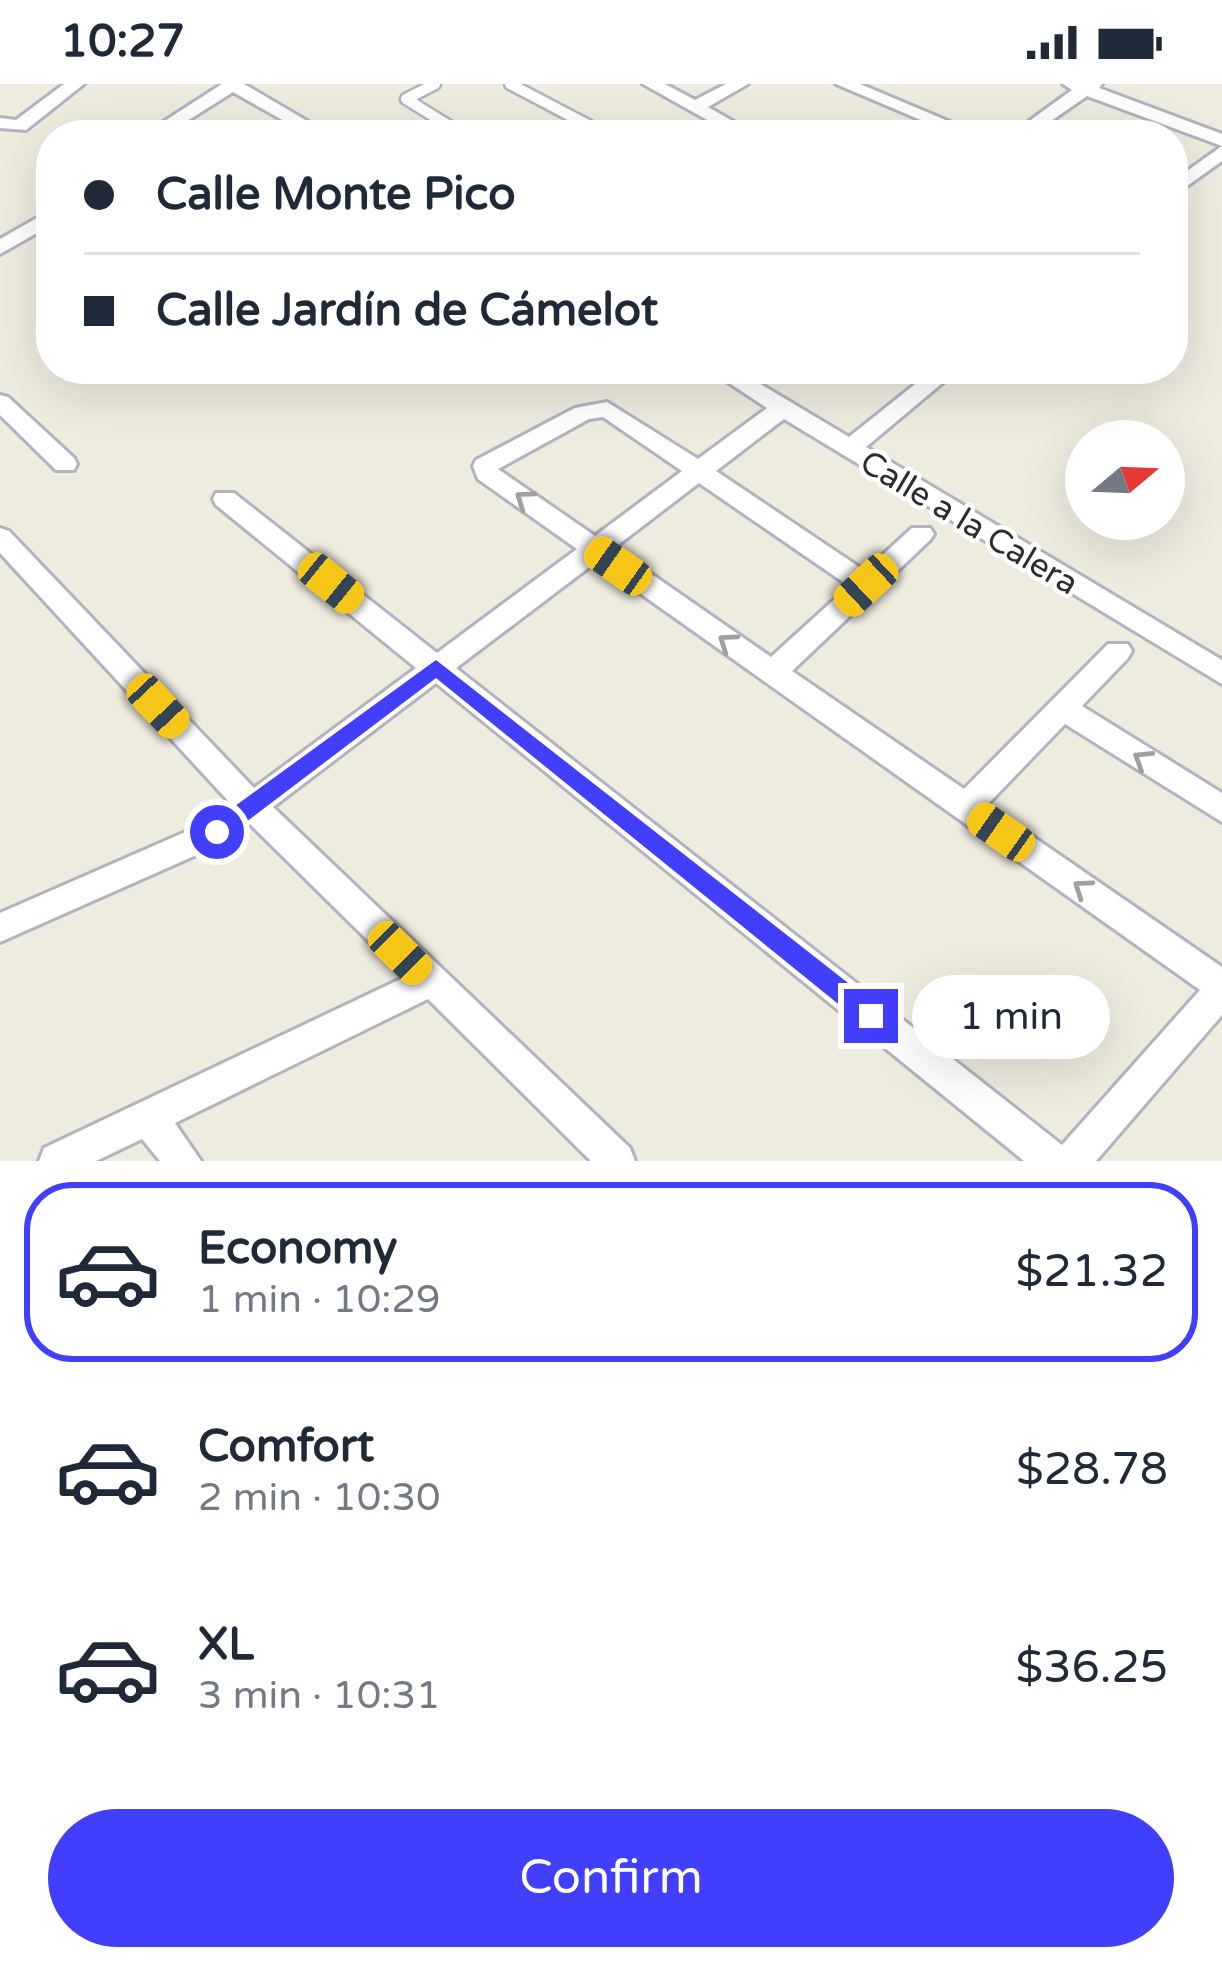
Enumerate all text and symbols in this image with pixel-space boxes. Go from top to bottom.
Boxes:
text: 10:27 [60,15,185,69]
text: Calle Monte Pico [156,168,516,222]
text: Calle Jardín de Cámelot [156,284,658,338]
north arrow [1065,420,1185,540]
map controls [1065,420,1185,540]
street label: Calle a la Calera [853,443,1085,603]
one-way arrow [515,491,537,513]
car [578,531,658,601]
car [292,546,370,620]
car [827,547,905,623]
one-way arrow [718,634,740,656]
car [120,667,196,745]
one-way arrow [1134,751,1156,773]
car [961,797,1041,867]
route start [190,805,244,859]
one-way arrow [1074,880,1096,902]
car [362,915,438,991]
callout: 1 min [913,974,1111,1058]
route end [844,989,898,1043]
text: 1 min [959,993,1063,1040]
icon: car [54,1218,162,1326]
text: Economy [198,1222,397,1276]
text: $21.32 [1016,1245,1168,1299]
text: 1 min · 10:29 [198,1276,440,1323]
icon: car [54,1416,162,1524]
text: Comfort [198,1420,374,1474]
text: $28.78 [1016,1443,1168,1497]
text: 2 min · 10:30 [198,1474,440,1521]
icon: car [54,1614,162,1722]
text: XL [198,1618,254,1672]
text: $36.25 [1016,1641,1168,1695]
text: 3 min · 10:31 [198,1672,440,1719]
button: Confirm [48,1809,1174,1947]

